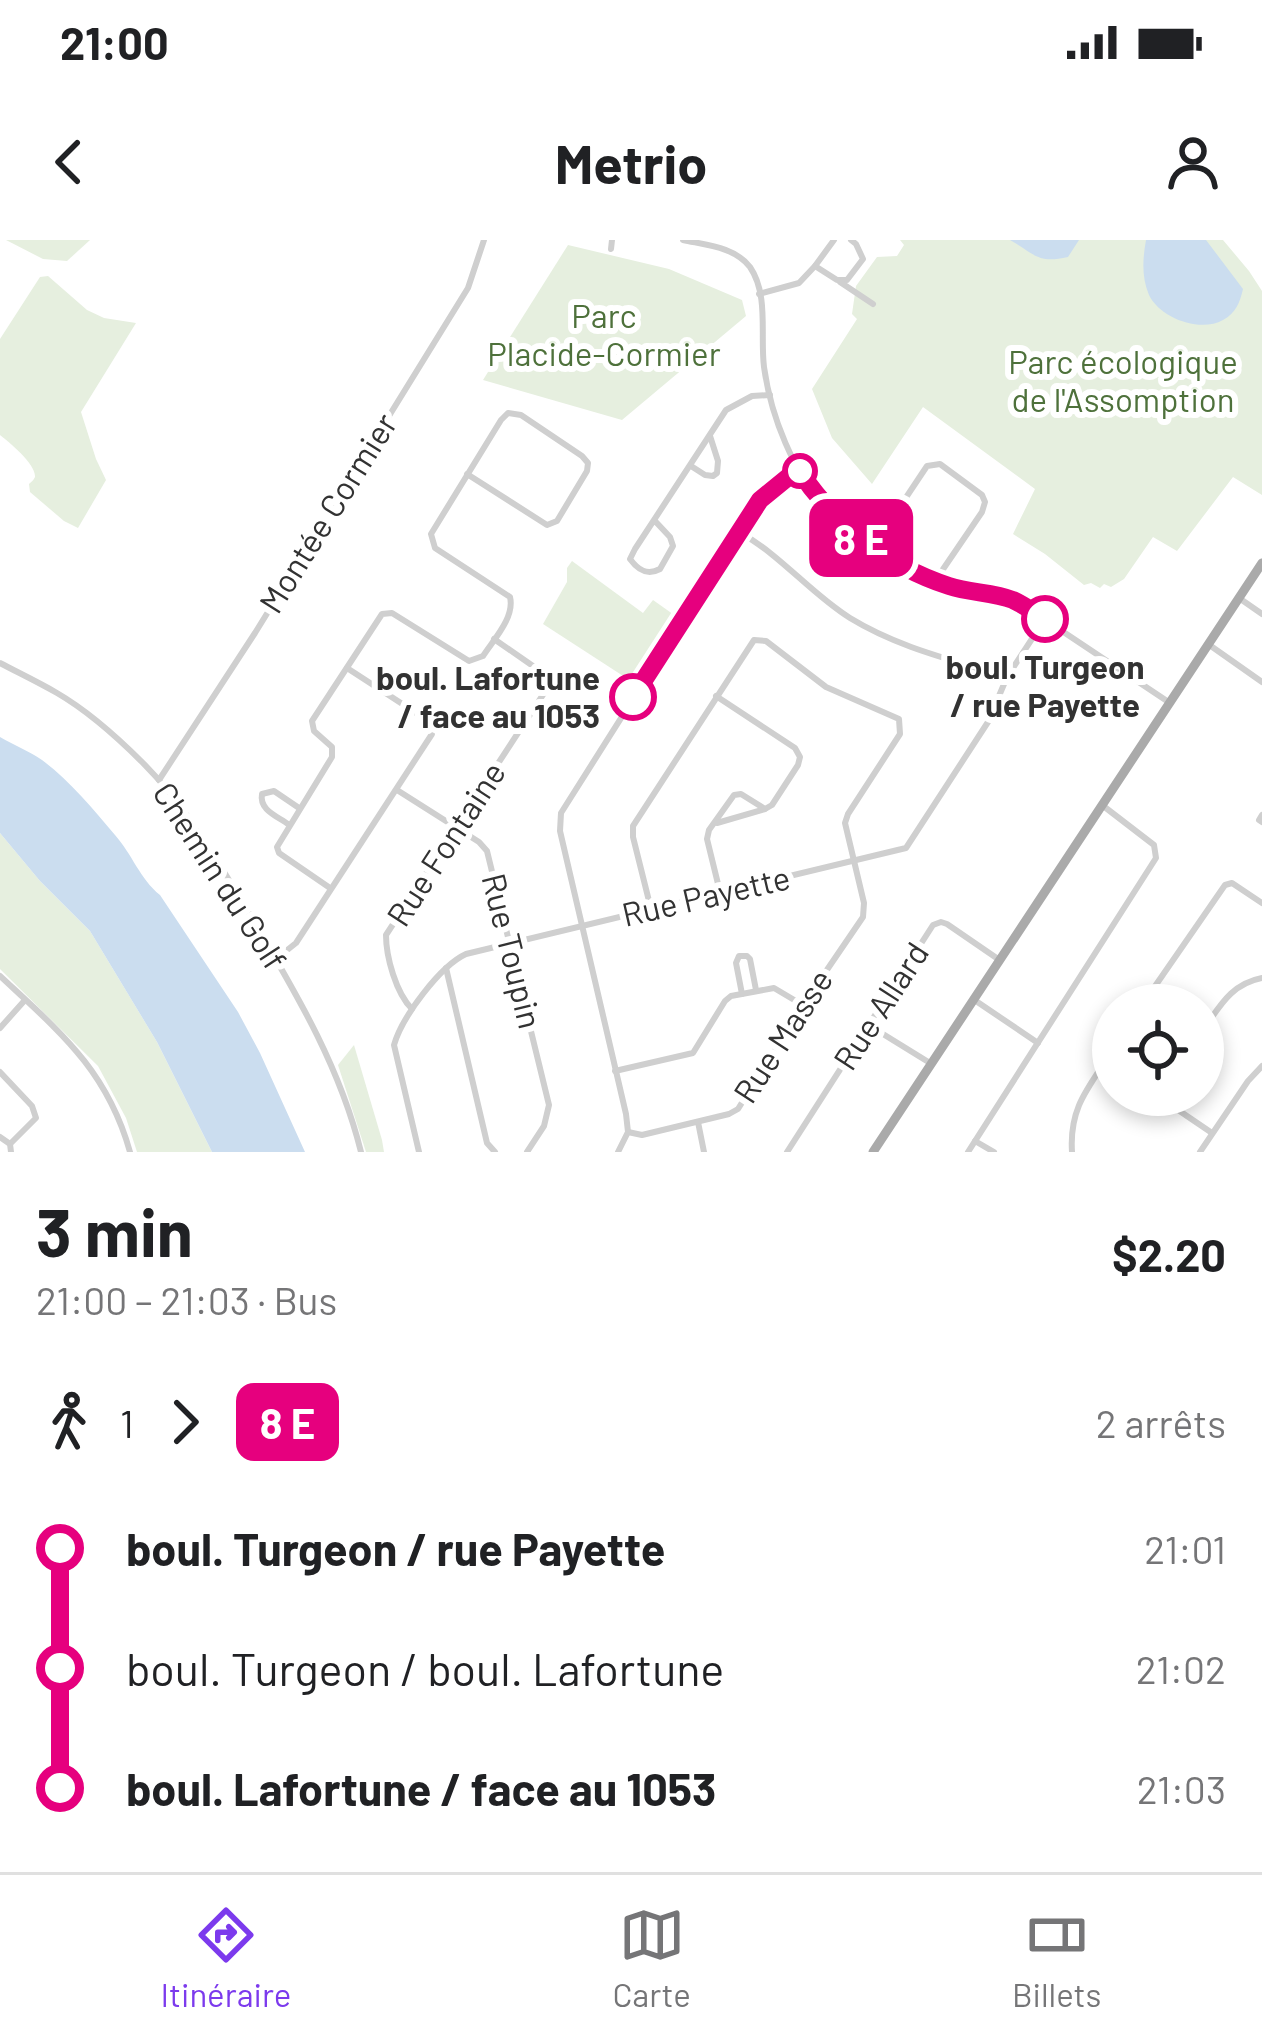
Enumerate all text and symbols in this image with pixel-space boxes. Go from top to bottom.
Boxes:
text: 21:00 [60,15,169,69]
icon: back [36,129,102,195]
icon: person [1160,129,1226,195]
text: Metrio [555,130,707,195]
park label: Parc Placide-Cormier [487,295,721,373]
park label: Parc écologique de l'Assomption [1008,341,1238,419]
street label: Montée Cormier [250,405,405,620]
unlabelled marker [784,455,816,487]
line badge: 8 E [792,499,930,577]
text: 8 E [833,513,889,563]
marker: boul. Turgeon / rue Payette [1023,597,1067,641]
place label: boul. Turgeon / rue Payette [946,646,1144,724]
place label: boul. Lafortune / face au 1053 [376,657,600,735]
marker: boul. Lafortune / face au 1053 [611,675,655,719]
street label: Rue Fontaine [377,754,513,933]
street label: Chemin du Golf [145,774,296,977]
street label: Rue Payette [618,856,794,934]
street label: Rue Toupin [474,869,552,1033]
street label: Rue Allard [824,934,936,1077]
street label: Rue Masse [724,961,840,1110]
map controls [1092,984,1224,1116]
button: locate [1092,984,1224,1116]
text: 3 min [36,1191,193,1270]
text: $2.20 [1112,1227,1226,1281]
text: 21:00 – 21:03 · Bus [36,1276,337,1323]
icon: walk [36,1389,102,1455]
icon: forward [152,1389,218,1455]
text: 8 E [260,1397,315,1447]
text: 1 [120,1399,134,1446]
text: 2 arrêts [1096,1399,1226,1446]
text: boul. Turgeon / rue Payette [126,1521,665,1575]
text: 21:01 [1144,1525,1226,1572]
text: boul. Turgeon / boul. Lafortune [126,1641,724,1695]
text: 21:02 [1136,1645,1226,1692]
text: boul. Lafortune / face au 1053 [126,1761,716,1815]
text: 21:03 [1137,1765,1226,1812]
tab: Itinéraire [161,1902,291,2014]
tab: Carte [612,1902,691,2014]
tab: Billets [1012,1902,1101,2014]

